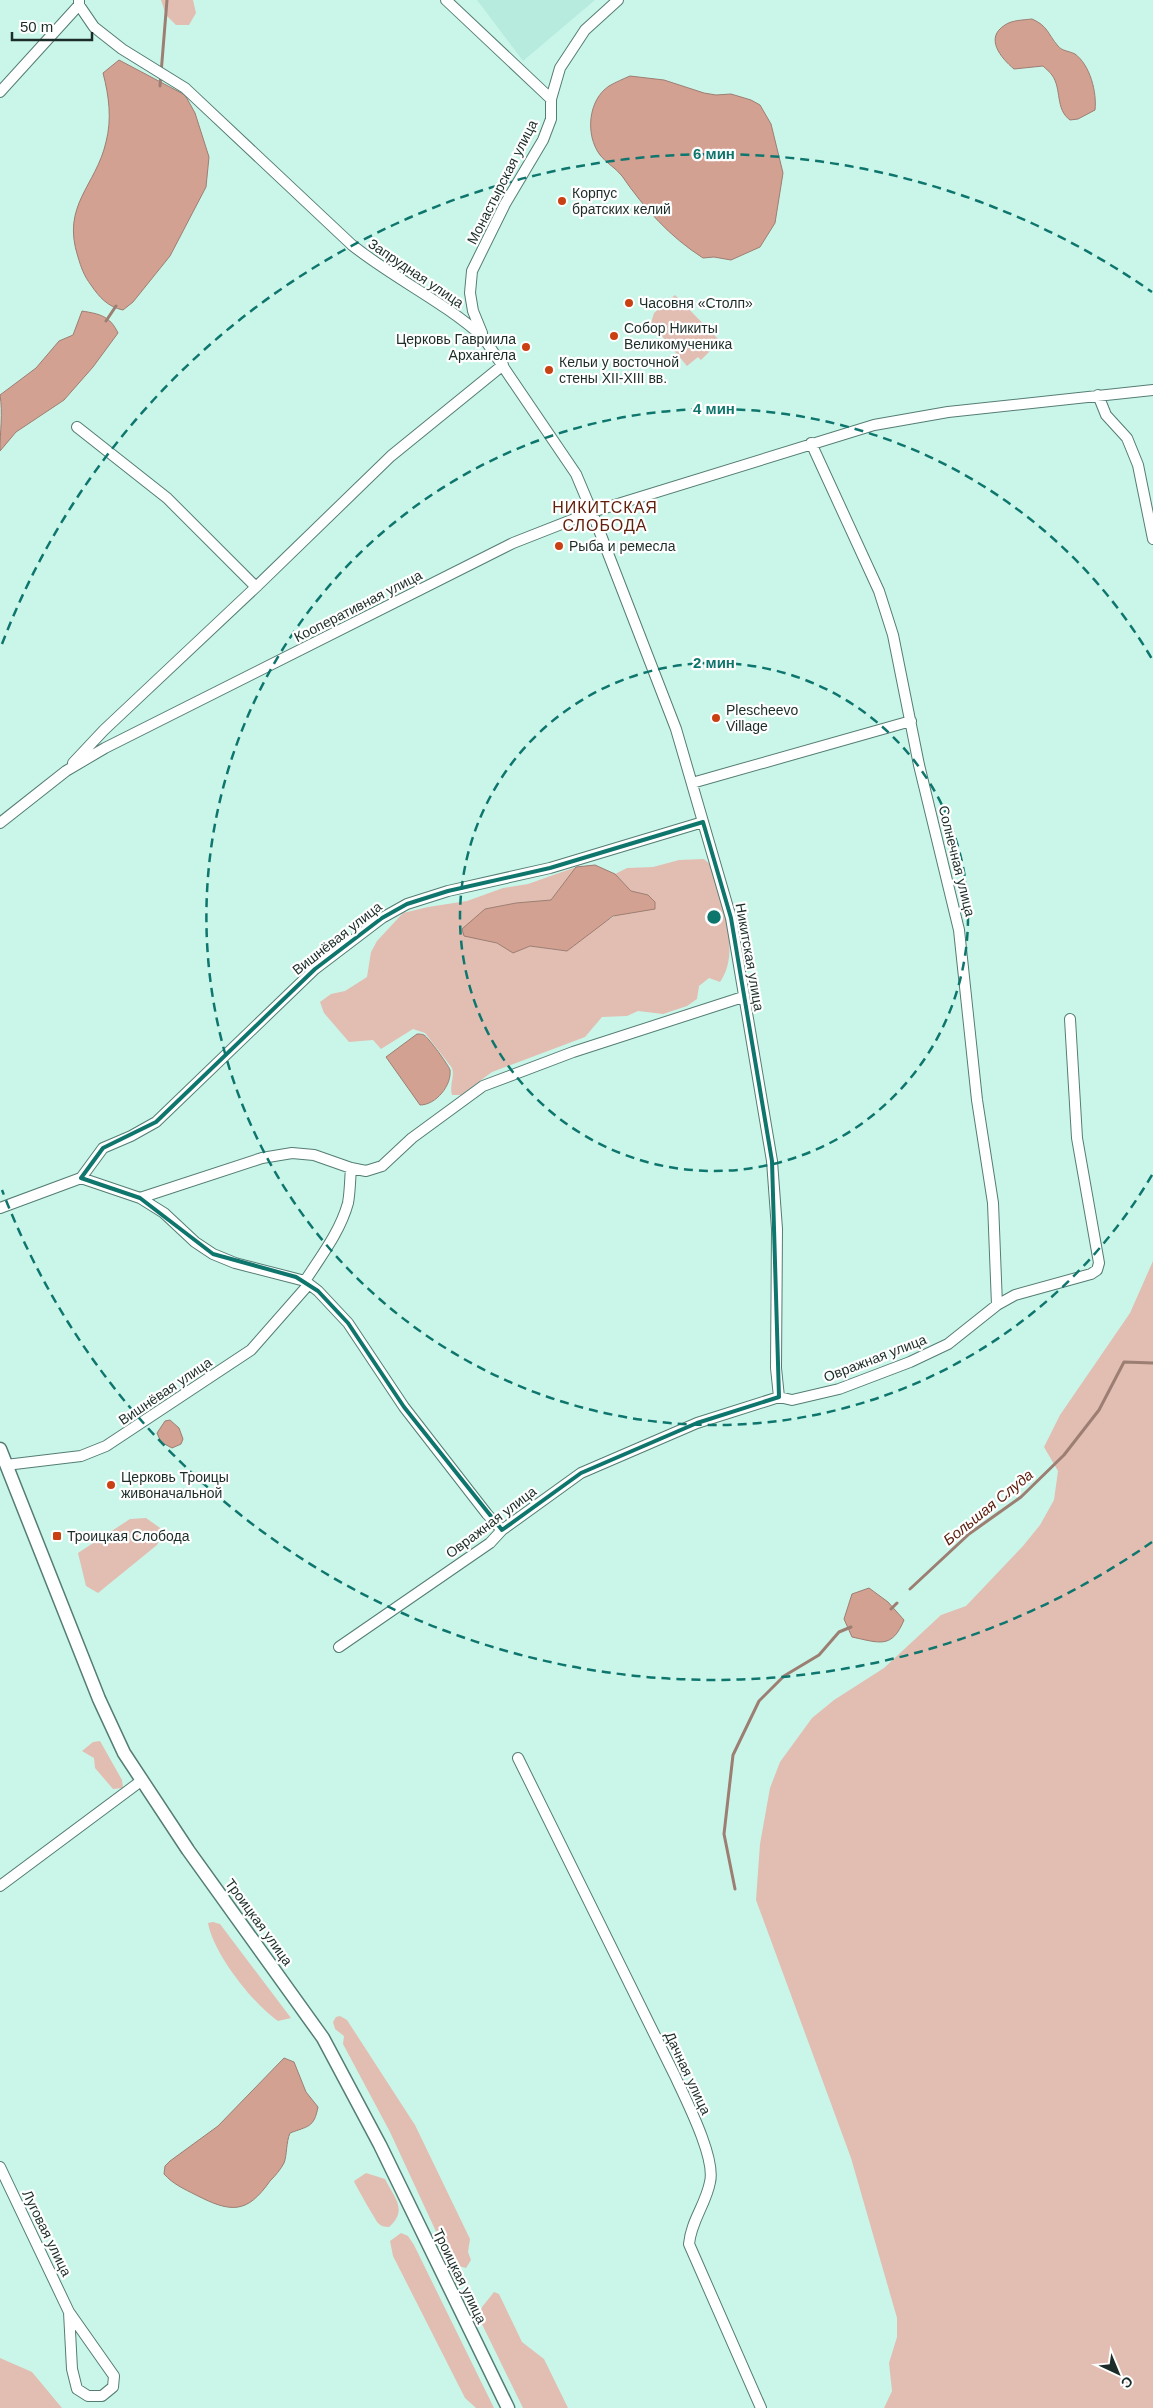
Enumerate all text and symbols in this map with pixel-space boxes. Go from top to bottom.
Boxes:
scale bar [12,10,92,42]
text: 50 m [20,18,53,35]
street label: Монастырская улица [464,117,540,247]
text: 6 мин [693,145,735,162]
place label: Корпус братских келий [572,185,671,217]
marker: Корпус братских келий [556,195,568,207]
street label: Запрудная улица [365,235,467,311]
place label: Часовня «Столп» [639,295,753,311]
marker: Часовня «Столп» [623,297,635,309]
place label: Собор Никиты Великомученика [624,320,733,352]
marker: Собор Никиты Великомученика [608,330,620,342]
place label: Церковь Гавриила Архангела [396,331,516,363]
marker: Церковь Гавриила Архангела [520,341,532,353]
place label: Кельи у восточной стены XII-XIII вв. [559,354,679,386]
marker: Кельи у восточной стены XII-XIII вв. [543,364,555,376]
text: 4 мин [693,400,735,417]
district label: НИКИТСКАЯ СЛОБОДА [552,499,658,534]
place label: Рыба и ремесла [569,538,676,554]
marker: Рыба и ремесла [553,540,565,552]
street label: Кооперативная улица [291,567,425,645]
text: 2 мин [693,654,735,671]
place label: Plescheevo Village [726,702,799,734]
marker: Plescheevo Village [710,712,722,724]
street label: Солнечная улица [935,804,979,918]
street label: Вишнёвая улица [289,898,385,978]
street label: Никитская улица [733,902,767,1012]
centre of rings [705,908,723,926]
street label: Овражная улица [821,1331,929,1385]
street label: Вишнёвая улица [115,1354,215,1428]
water label: Большая Слуда [940,1466,1036,1548]
place label: Церковь Троицы живоначальной [121,1469,229,1501]
marker: Церковь Троицы живоначальной [105,1479,117,1491]
street label: Овражная улица [443,1483,539,1561]
place label: Троицкая Слобода [67,1528,190,1544]
marker: Троицкая Слобода [51,1530,63,1542]
street label: Троицкая улица [222,1875,296,1969]
street label: Дачная улица [662,2029,714,2117]
street label: Луговая улица [19,2187,75,2279]
street label: Троицкая улица [430,2226,490,2326]
north arrow [1093,2348,1143,2398]
text: С [1118,2373,1136,2392]

